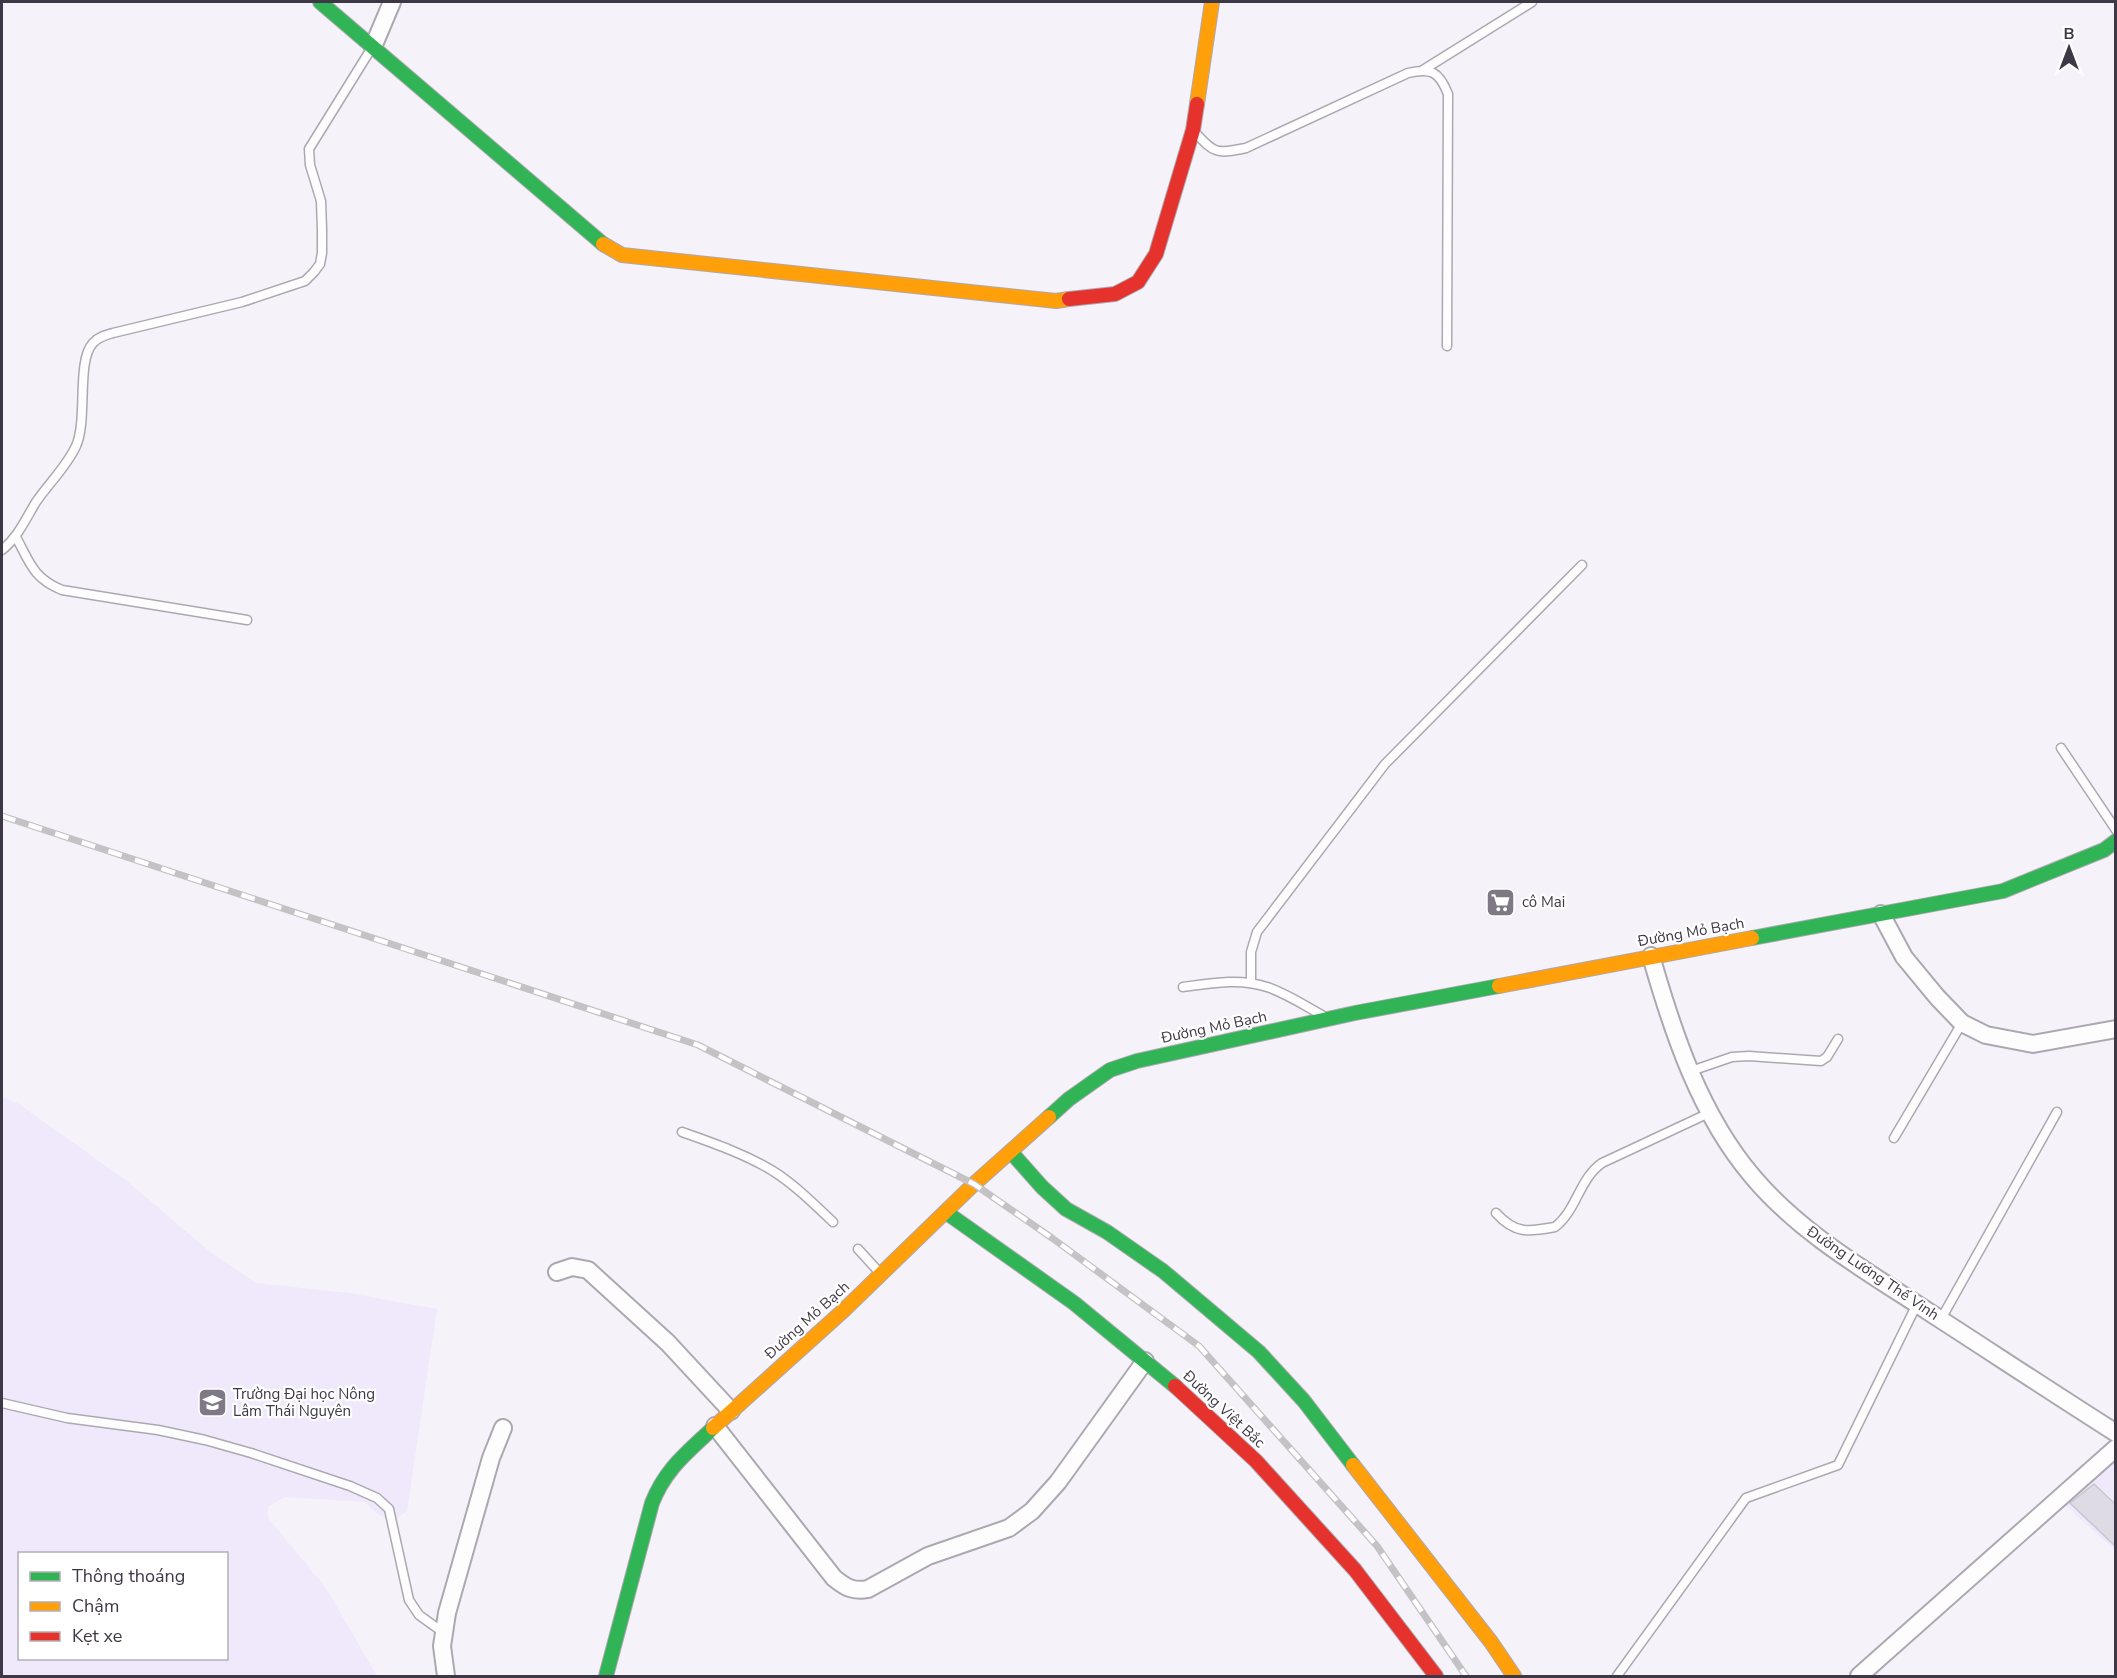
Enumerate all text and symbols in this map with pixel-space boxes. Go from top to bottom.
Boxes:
north arrow [2039,18,2099,78]
text: B [2063,23,2075,45]
supermarket icon: cô Mai [1485,886,1517,918]
place label: cô Mai [1522,892,1565,912]
street label: Đường Mỏ Bạch [1635,913,1746,951]
street label: Đường Mỏ Bạch [1158,1006,1269,1048]
street label: Đường Lương Thế Vinh [1802,1221,1943,1325]
street label: Đường Mỏ Bạch [760,1277,854,1364]
street label: Đường Việt Bắc [1178,1365,1269,1452]
place label: Trường Đại học Nông Lâm Thái Nguyên [233,1384,375,1421]
school or university icon: Trường Đại học Nông Lâm Thái Nguyên [196,1387,228,1419]
legend [18,1552,228,1660]
text: Thông thoáng [72,1564,185,1588]
text: Chậm [72,1594,119,1618]
text: Kẹt xe [72,1624,122,1648]

